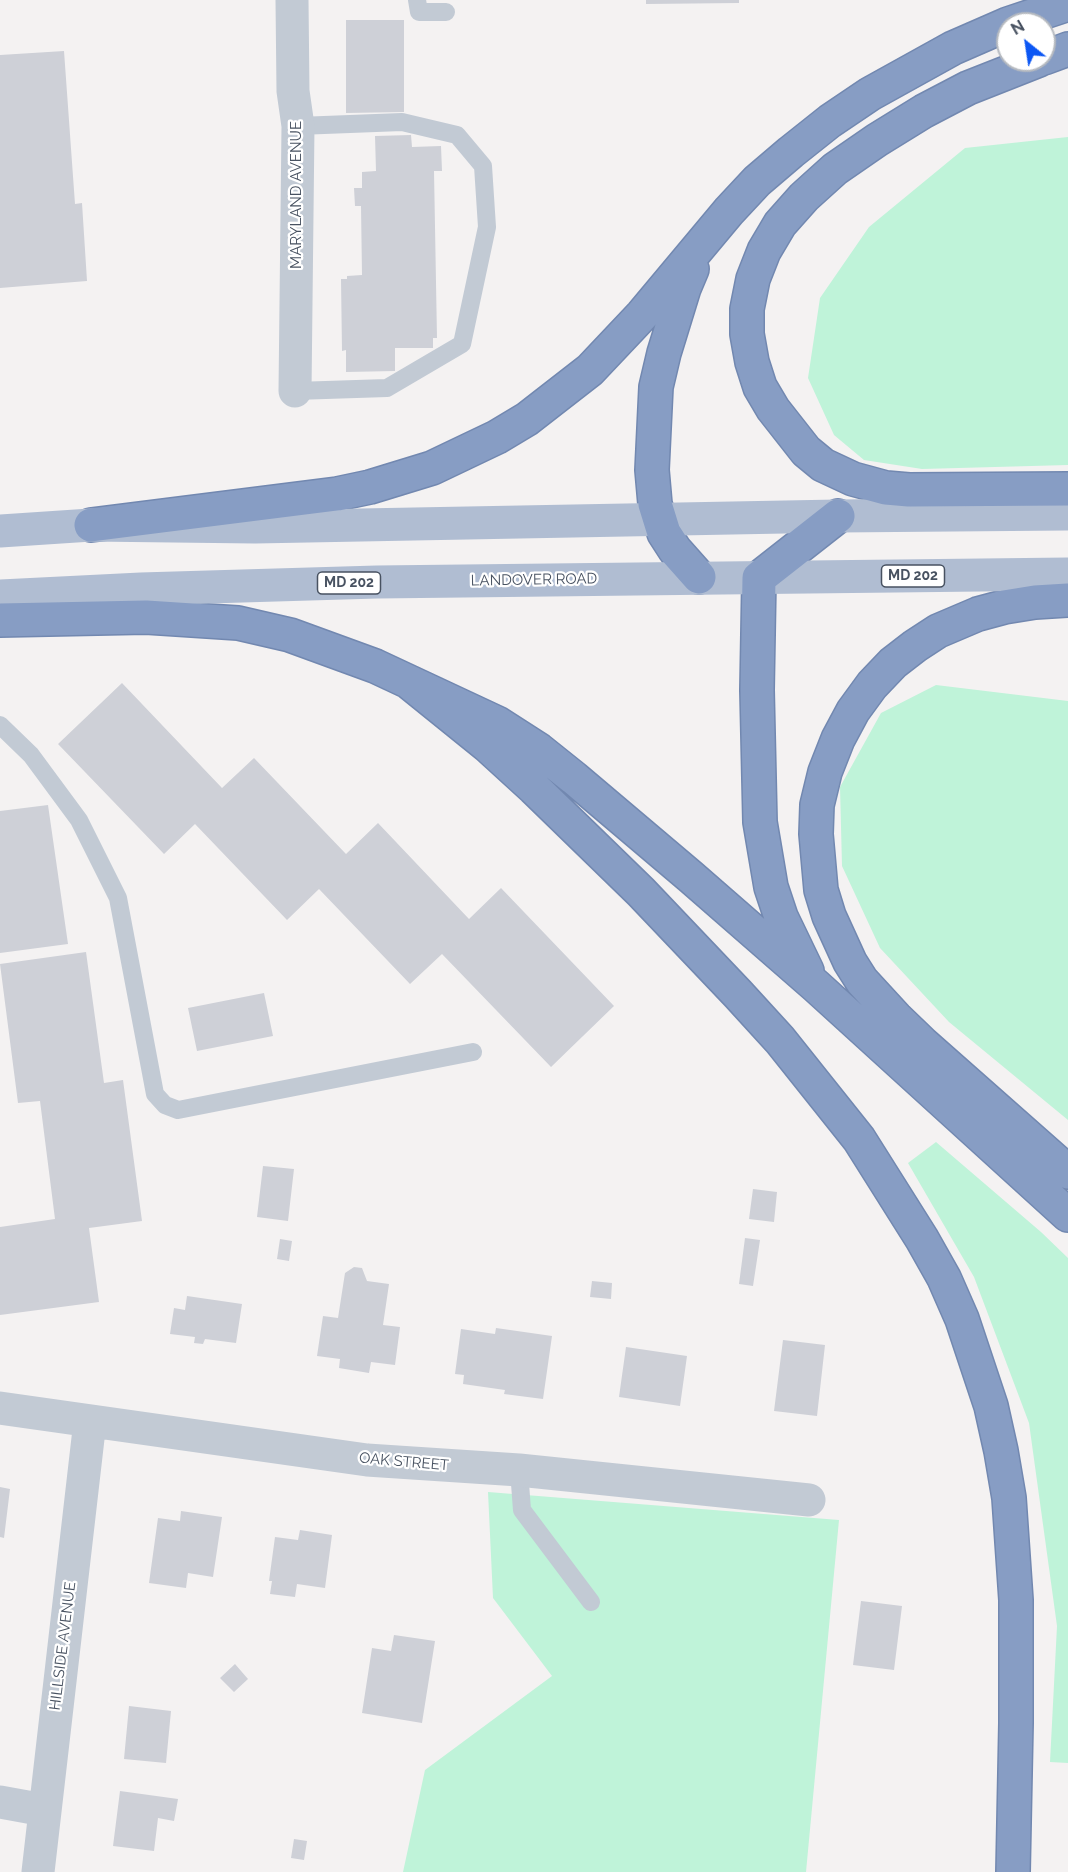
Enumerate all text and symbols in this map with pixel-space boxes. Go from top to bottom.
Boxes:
north arrow [996,12,1056,72]
text: N [1008,16,1028,39]
street label: MARYLAND AVENUE [287,121,305,269]
road number: MD 202 [882,565,944,587]
street label: LANDOVER ROAD [471,570,597,590]
road number: MD 202 [318,572,380,594]
street label: OAK STREET [358,1449,450,1475]
street label: HILLSIDE AVENUE [46,1581,80,1711]

